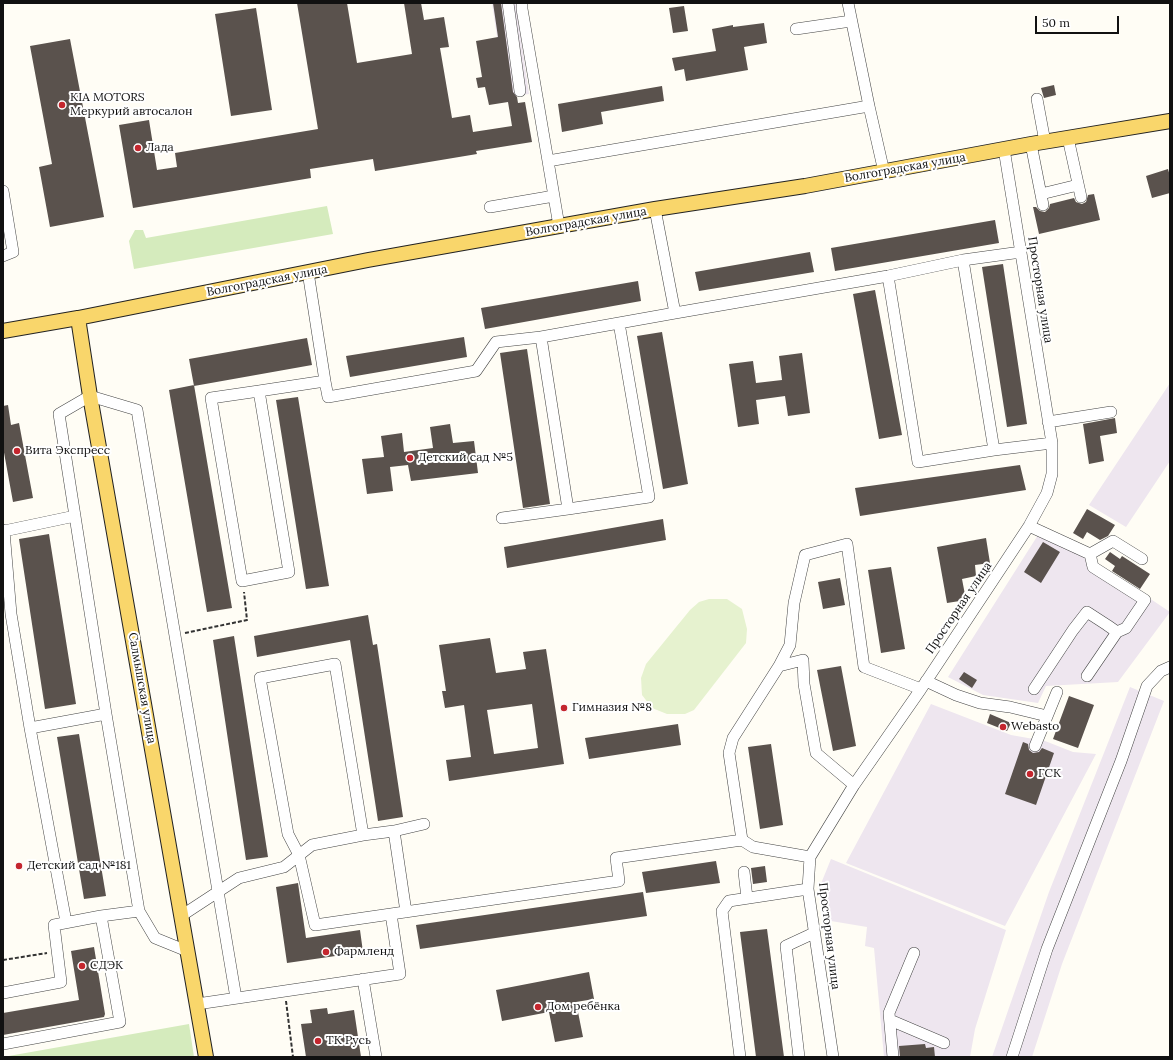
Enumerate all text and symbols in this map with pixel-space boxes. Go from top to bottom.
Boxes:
scale bar [1037,8,1121,34]
text: 50 m [1042,15,1070,30]
place label: KIA MOTORS Меркурий автосалон [70,91,192,119]
marker: KIA MOTORS Меркурий автосалон [57,100,67,110]
place label: Лада [146,141,174,155]
marker: Лада [133,143,143,153]
street label: Волгоградская улица [843,150,967,186]
street label: Волгоградская улица [524,204,648,240]
street label: Просторная улица [1024,236,1056,344]
street label: Волгоградская улица [205,262,329,300]
place label: Вита Экспресс [25,444,110,458]
marker: Вита Экспресс [12,446,22,456]
place label: Детский сад №5 [418,451,513,465]
marker: Детский сад №5 [405,453,415,463]
street label: Просторная улица [923,559,995,657]
street label: Салмышская улица [125,631,159,745]
place label: Гимназия №8 [572,701,652,715]
marker: Гимназия №8 [559,703,569,713]
place label: Webasto [1011,720,1059,734]
marker: Webasto [998,722,1008,732]
place label: ГСК [1038,767,1061,781]
marker: ГСК [1025,769,1035,779]
place label: Детский сад №181 [27,859,131,873]
marker: Детский сад №181 [14,861,24,871]
street label: Просторная улица [815,882,843,990]
place label: Фармленд [334,945,394,959]
marker: Фармленд [321,947,331,957]
place label: СДЭК [90,959,123,973]
marker: СДЭК [77,961,87,971]
place label: Дом ребёнка [546,1000,620,1014]
marker: Дом ребёнка [533,1002,543,1012]
place label: ТК Русь [326,1034,371,1048]
marker: ТК Русь [313,1036,323,1046]

